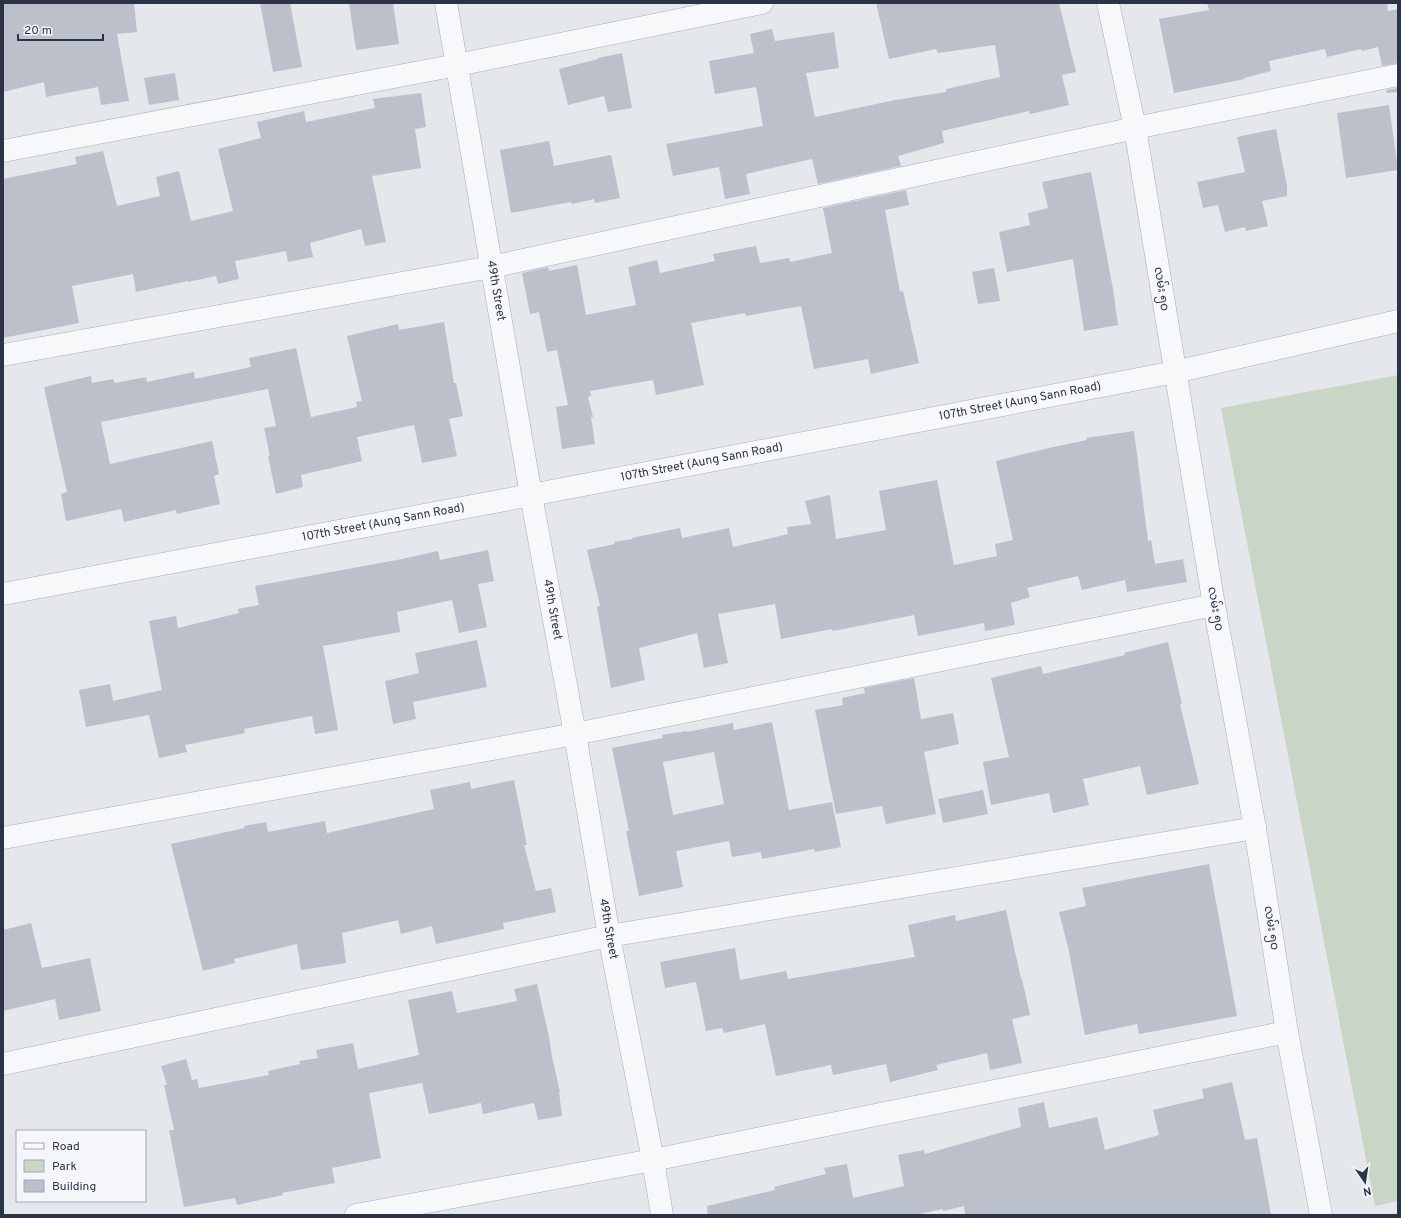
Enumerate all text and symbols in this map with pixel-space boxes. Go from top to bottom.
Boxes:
scale bar [18,16,103,42]
text: 20 m [24,23,52,39]
street label: 49th Street [483,259,509,322]
street label: လမ်း ၅၀ [1149,265,1174,313]
street label: 107th Street (Aung Sann Road) [937,378,1103,425]
street label: 107th Street (Aung Sann Road) [619,439,784,486]
street label: 107th Street (Aung Sann Road) [301,500,466,546]
street label: 49th Street [539,578,566,641]
street label: လမ်း ၅၀ [1202,585,1229,633]
street label: 49th Street [595,897,621,961]
street label: လမ်း ၅၀ [1259,904,1284,952]
legend [16,1130,146,1202]
text: Road [52,1139,80,1155]
text: Park [52,1159,77,1175]
north arrow [1345,1162,1385,1202]
text: Building [52,1179,96,1195]
text: N [1362,1183,1372,1198]

